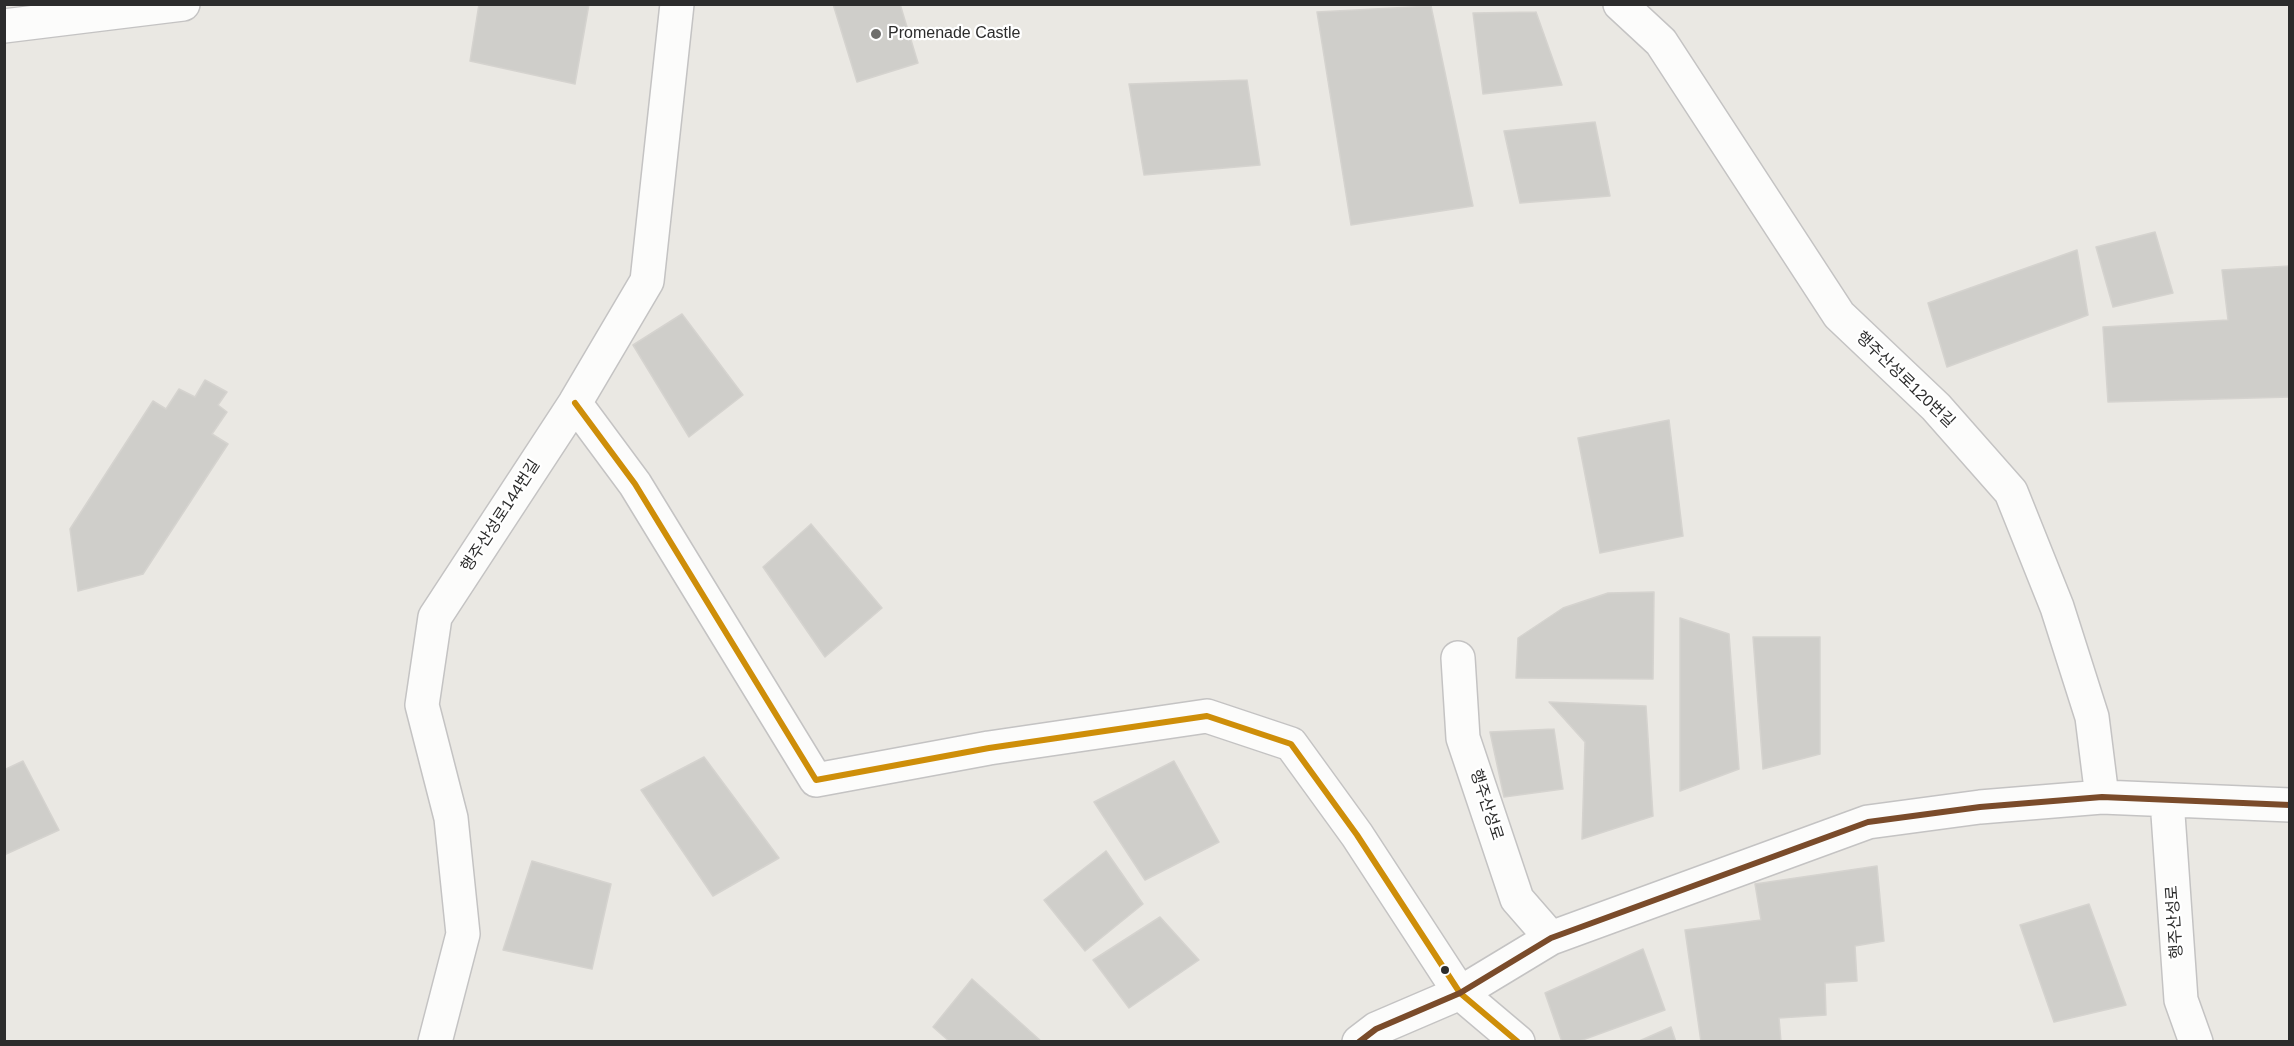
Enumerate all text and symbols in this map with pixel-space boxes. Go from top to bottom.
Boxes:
place label: Promenade Castle [888,24,1021,44]
marker: Promenade Castle [869,27,883,41]
street label: 행주산성로120번길 [1852,328,1958,432]
street label: 행주산성로144번길 [458,456,544,576]
street label: 행주산성로 [1465,767,1507,843]
street label: 행주산성로 [2163,885,2187,959]
unlabelled marker [1439,964,1451,976]

